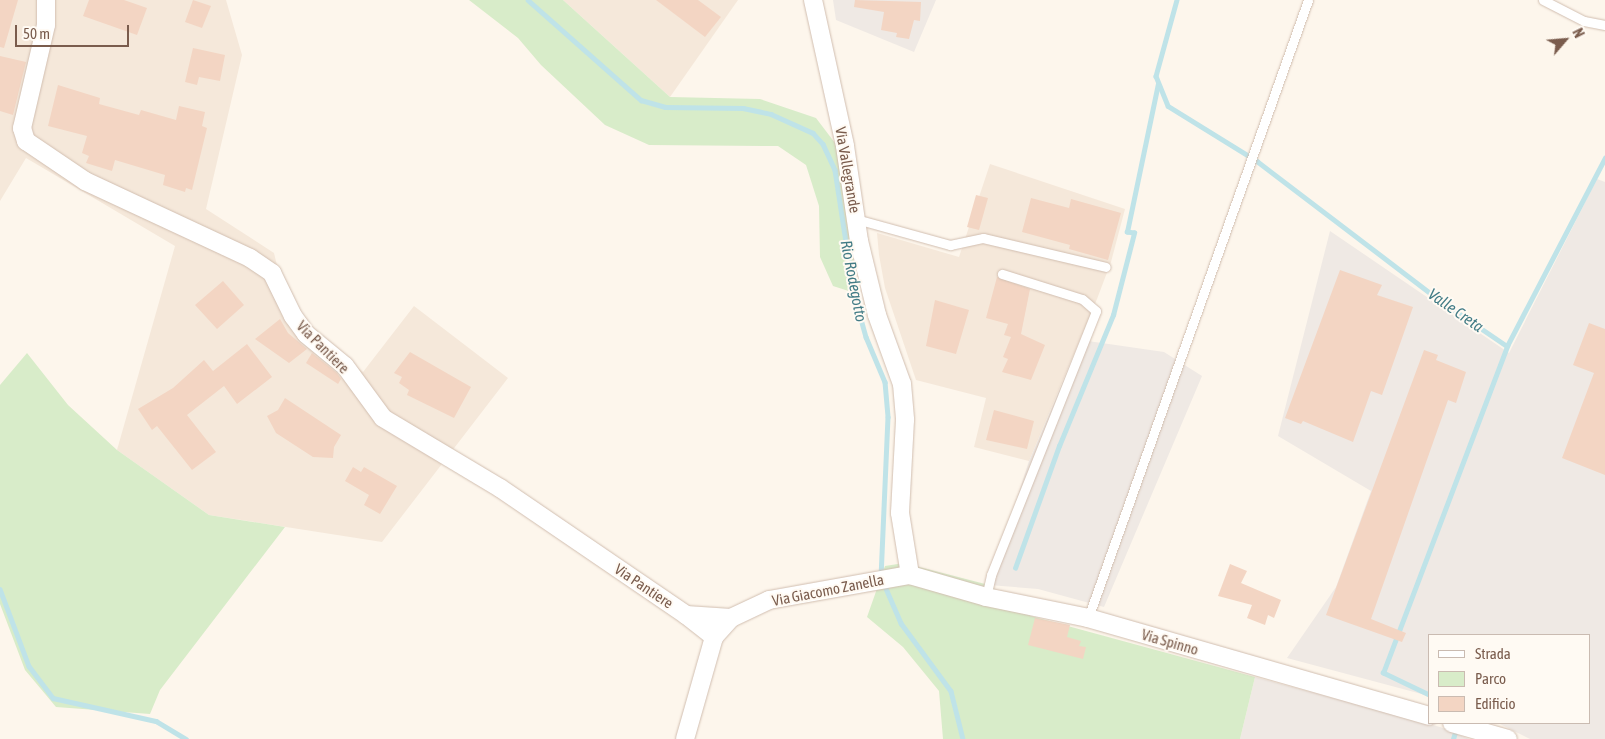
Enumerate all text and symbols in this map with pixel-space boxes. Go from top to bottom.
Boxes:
scale bar [18,15,131,47]
north arrow [1540,15,1590,65]
text: 50 m [23,25,50,42]
text: N [1569,26,1587,40]
street label: Via Vallegrande [832,126,864,214]
water label: Rio Rodegotto [837,239,871,323]
water label: Valle Creta [1425,284,1487,336]
street label: Via Pantiere [293,317,353,377]
street label: Via Pantiere [611,560,677,612]
street label: Via Giacomo Zanella [771,570,885,610]
street label: Via Spinno [1140,625,1200,659]
legend [1428,634,1590,724]
text: Strada [1475,645,1511,662]
text: Parco [1475,670,1506,687]
text: Edificio [1475,695,1516,712]

